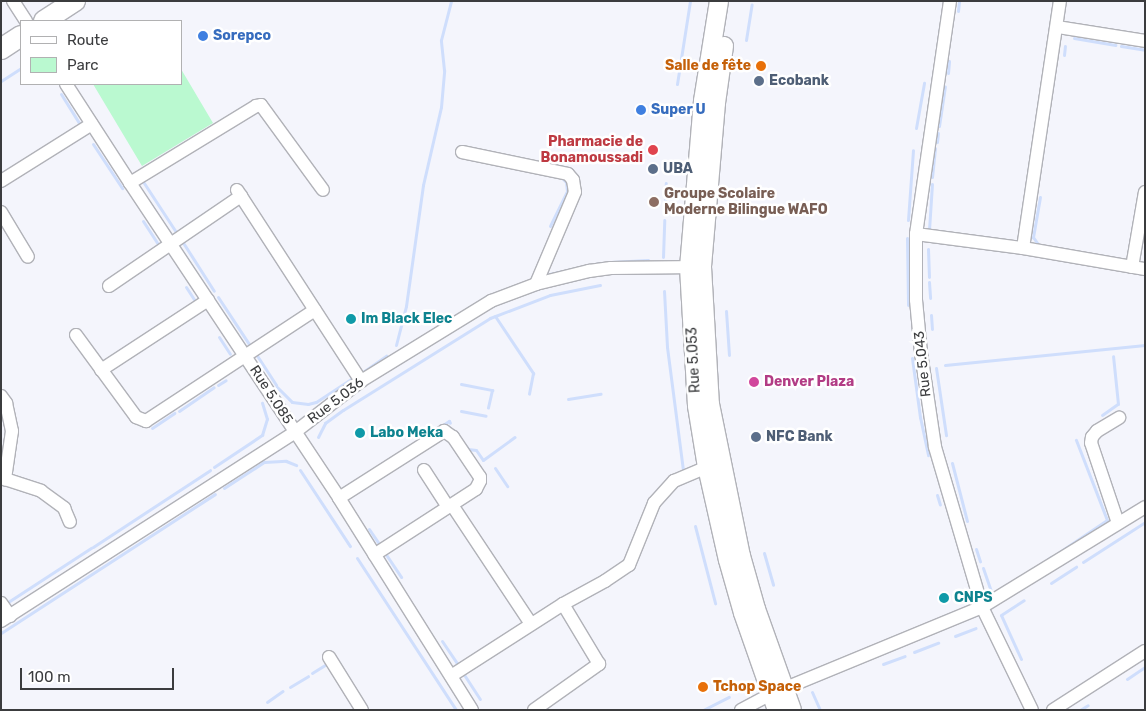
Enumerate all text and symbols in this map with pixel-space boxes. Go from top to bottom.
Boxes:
legend [20,20,182,85]
place label: Sorepco [213,28,271,44]
marker: Sorepco [197,30,209,42]
text: Route [67,31,109,49]
text: Parc [67,56,99,74]
place label: Salle de fête [665,58,751,74]
marker: Salle de fête [755,60,767,72]
place label: Ecobank [769,73,829,89]
marker: Ecobank [753,75,765,87]
place label: Super U [651,102,706,118]
marker: Super U [635,104,647,116]
place label: Pharmacie de Bonamoussadi [540,134,643,166]
marker: Pharmacie de Bonamoussadi [647,144,659,156]
place label: UBA [663,161,693,177]
marker: UBA [647,163,659,175]
place label: Groupe Scolaire Moderne Bilingue WAFO [664,186,828,218]
marker: Groupe Scolaire Moderne Bilingue WAFO [648,196,660,208]
place label: Im Black Elec [361,311,452,327]
marker: Im Black Elec [345,313,357,325]
street label: Rue 5.053 [684,327,704,393]
street label: Rue 5.043 [911,330,935,398]
street label: Rue 5.085 [246,363,296,427]
street label: Rue 5.036 [305,374,367,428]
place label: Denver Plaza [764,374,855,390]
marker: Denver Plaza [748,376,760,388]
place label: Labo Meka [370,425,443,441]
marker: Labo Meka [354,427,366,439]
place label: NFC Bank [766,429,833,445]
marker: NFC Bank [750,431,762,443]
place label: CNPS [954,590,993,606]
marker: CNPS [938,592,950,604]
scale bar [22,658,176,690]
text: 100 m [28,668,70,686]
place label: Tchop Space [713,679,801,695]
marker: Tchop Space [697,681,709,693]

